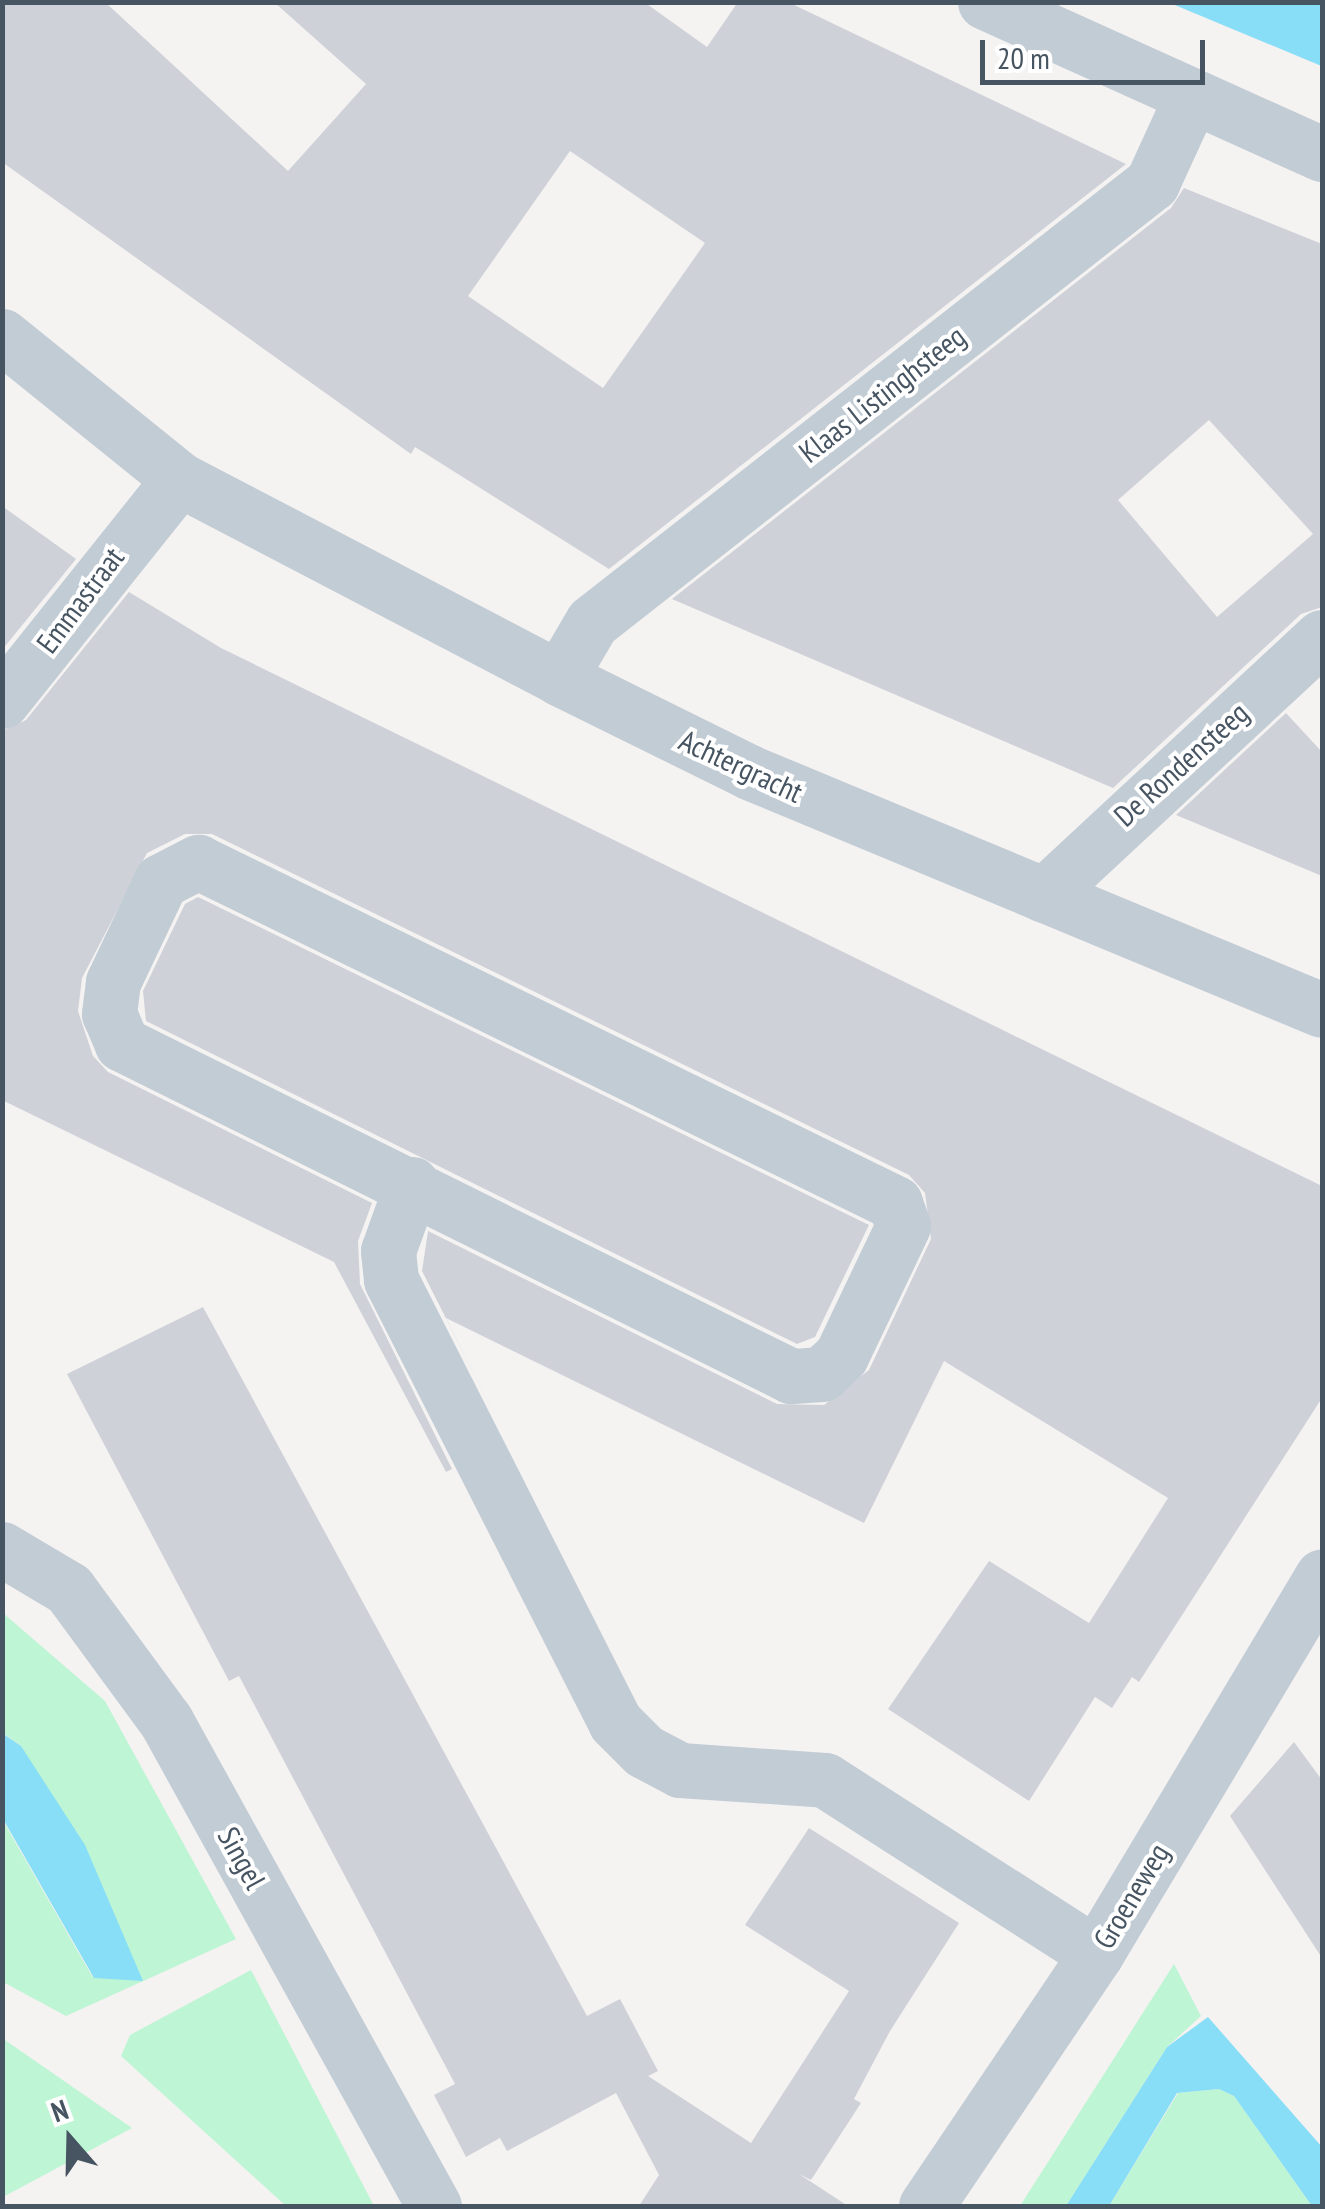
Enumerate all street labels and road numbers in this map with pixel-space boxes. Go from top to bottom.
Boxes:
street label: Klaas Listinghsteeg [792,318,972,470]
street label: Emmastraat [29,540,131,660]
street label: De Rondensteeg [1107,694,1255,834]
street label: Achtergracht [674,722,808,810]
street label: Singel [211,1821,273,1895]
street label: Groeneweg [1086,1837,1176,1955]

